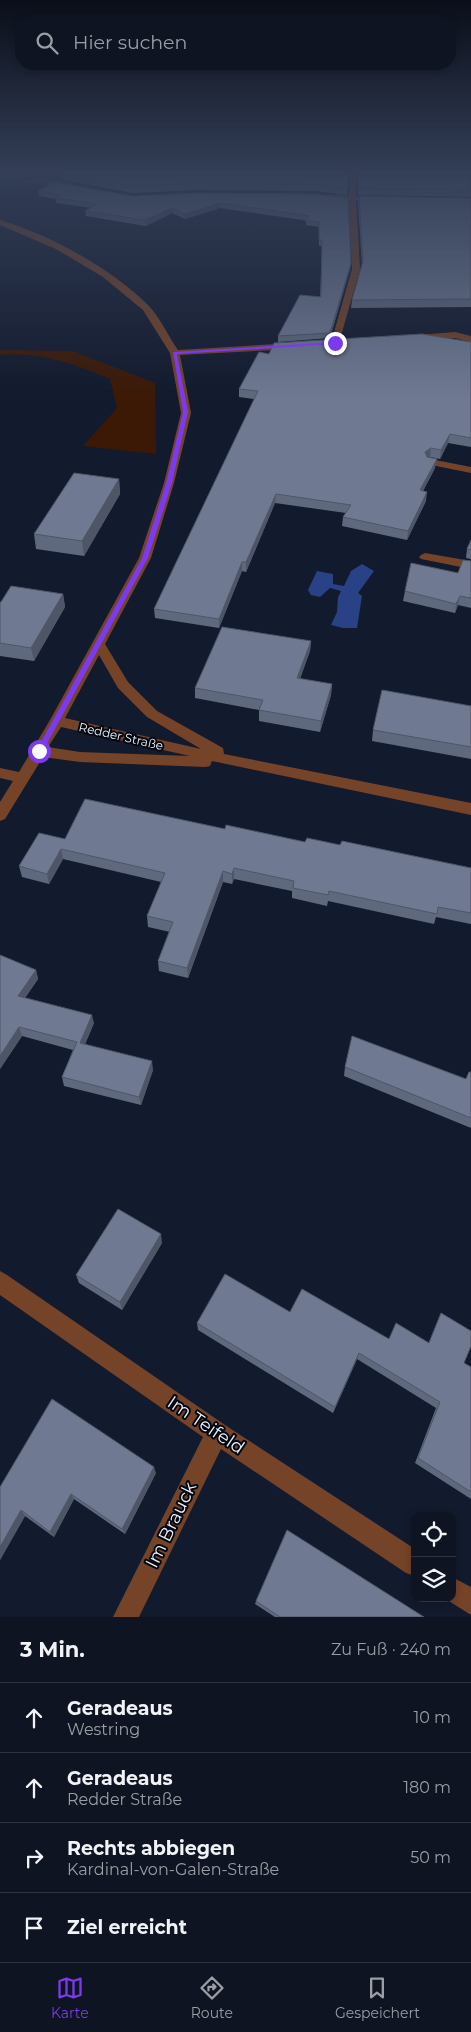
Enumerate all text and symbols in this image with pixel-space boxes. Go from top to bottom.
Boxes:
search box [15,15,456,70]
icon: search [33,29,61,57]
text: Hier suchen [73,31,187,54]
route end [324,332,347,355]
street label: Redder Straße [77,719,165,753]
route start [28,740,51,763]
street label: Im Teifeld [163,1391,249,1459]
street label: Im Brauck [141,1478,201,1572]
map controls [411,1512,456,1602]
button: locate [411,1512,456,1557]
button: layers [411,1557,456,1602]
text: 3 Min. [20,1637,85,1662]
text: Zu Fuß · 240 m [331,1640,451,1659]
text: Geradeaus [67,1697,173,1720]
icon: ahead [20,1704,48,1732]
text: 10 m [413,1708,451,1727]
text: Westring [67,1720,140,1739]
text: Geradeaus [67,1767,173,1790]
icon: ahead [20,1774,48,1802]
text: 180 m [403,1778,451,1797]
text: Redder Straße [67,1790,182,1809]
text: Rechts abbiegen [67,1837,235,1860]
icon: right [20,1844,48,1872]
text: 50 m [410,1848,451,1867]
text: Kardinal-von-Galen-Straße [67,1860,279,1879]
icon: arrive [20,1914,48,1942]
text: Ziel erreicht [67,1916,187,1939]
tab: Karte [51,1974,89,2022]
tab: Route [191,1974,233,2022]
tab: Gespeichert [335,1974,420,2022]

